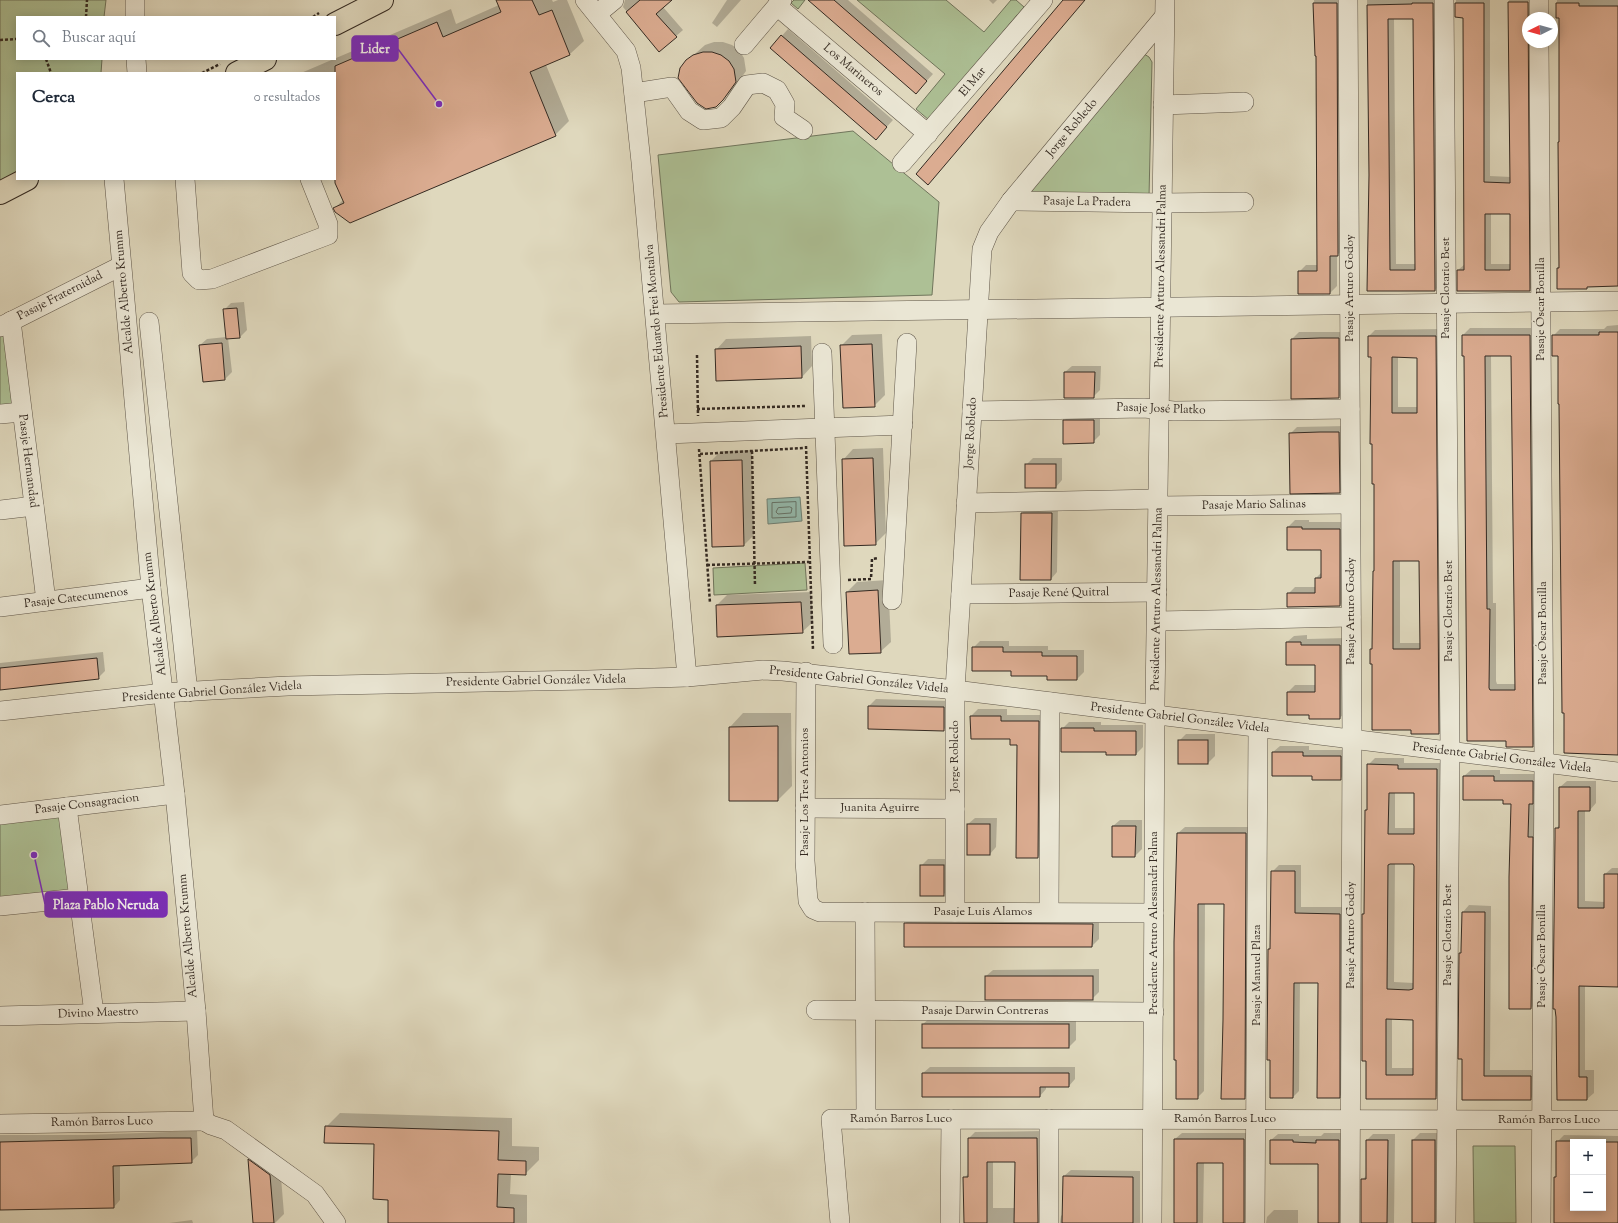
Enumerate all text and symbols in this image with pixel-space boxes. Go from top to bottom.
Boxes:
north arrow [1522,12,1558,48]
search box [16,16,336,60]
icon: search [30,27,52,49]
text: Buscar aquí [62,28,136,49]
callout: Lider [352,36,398,61]
street label: Los Marineros [819,39,887,101]
text: Lider [360,41,390,59]
street label: El Mar [955,63,991,101]
text: Cerca [32,86,75,110]
text: 0 resultados [254,89,320,107]
street label: Jorge Robledo [1041,94,1102,162]
street label: Presidente Arturo Alessandri Palma [1150,184,1172,368]
street label: Pasaje La Pradera [1043,192,1132,212]
street label: Alcalde Alberto Krumm [110,229,138,355]
street label: Pasaje Arturo Godoy [1341,234,1359,342]
street label: Pasaje Clotario Best [1437,237,1455,339]
street label: Presidente Eduardo Frei Montalva [640,243,674,419]
street label: Pasaje Óscar Bonilla [1532,257,1550,361]
street label: Pasaje Fraternidad [14,267,106,325]
street label: Jorge Robledo [960,396,982,470]
street label: Pasaje José Platko [1116,398,1206,420]
street label: Pasaje Hermandad [13,413,43,509]
street label: Pasaje Mario Salinas [1202,495,1306,515]
street label: Presidente Arturo Alessandri Palma [1146,507,1168,691]
street label: Alcalde Alberto Krumm [138,551,172,677]
street label: Pasaje Arturo Godoy [1342,557,1360,665]
street label: Pasaje Clotario Best [1440,560,1458,662]
street label: Pasaje Óscar Bonilla [1534,581,1552,685]
street label: Pasaje Catecumenos [23,583,129,613]
street label: Pasaje René Quitral [1009,583,1110,603]
street label: Presidente Gabriel González Videla [768,662,950,698]
street label: Presidente Gabriel González Videla [446,670,627,692]
street label: Presidente Gabriel González Videla [122,677,303,707]
street label: Presidente Gabriel González Videla [1089,698,1271,738]
street label: Jorge Robledo [946,720,964,793]
street label: Pasaje Los Tres Antonios [796,727,814,856]
street label: Presidente Gabriel González Videla [1411,738,1593,778]
street label: Pasaje Consagracion [34,789,140,819]
street label: Juanita Aguirre [840,799,920,817]
street label: Presidente Arturo Alessandri Palma [1145,831,1163,1015]
street label: Alcalde Alberto Krumm [174,873,202,999]
street label: Pasaje Arturo Godoy [1342,881,1360,989]
street label: Pasaje Clotario Best [1439,884,1457,986]
callout: Plaza Pablo Neruda [45,892,167,917]
text: Plaza Pablo Neruda [53,897,159,915]
street label: Pasaje Luis Alamos [934,903,1032,921]
street label: Pasaje Óscar Bonilla [1533,904,1551,1008]
street label: Pasaje Manuel Plaza [1248,924,1266,1026]
street label: Pasaje Darwin Contreras [922,1002,1049,1020]
street label: Divino Maestro [57,1003,139,1023]
street label: Ramón Barros Luco [850,1110,952,1128]
street label: Ramón Barros Luco [1174,1110,1276,1128]
street label: Ramón Barros Luco [1498,1111,1600,1129]
street label: Ramón Barros Luco [51,1112,154,1132]
map controls [1570,1139,1606,1211]
button: + [1570,1139,1606,1175]
button: − [1570,1175,1606,1211]

